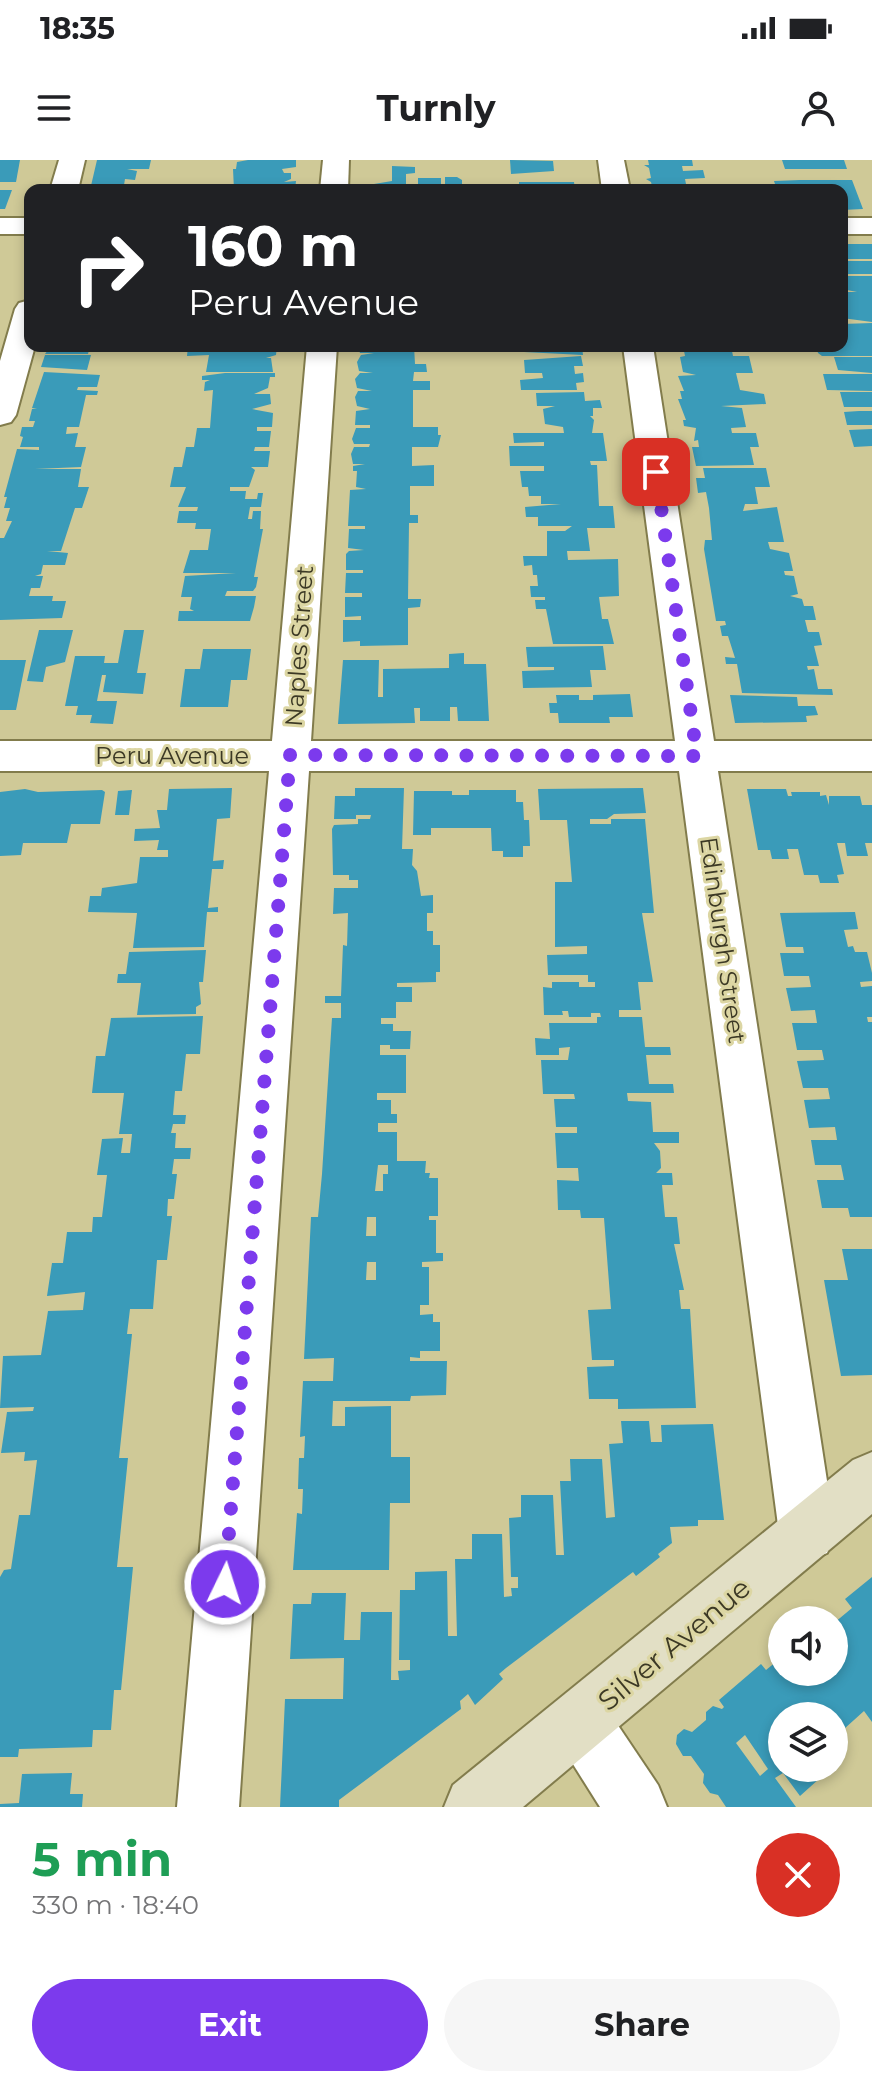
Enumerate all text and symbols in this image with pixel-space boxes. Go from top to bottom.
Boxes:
text: 18:35 [40,10,115,47]
icon: menu [32,86,76,130]
text: Turnly [376,86,496,130]
icon: person [796,86,840,130]
text: 160 m [188,212,358,280]
icon: right [56,216,160,320]
text: Peru Avenue [188,280,419,324]
pin [622,438,690,506]
icon: arrive [634,450,678,494]
street label: Naples Street [279,564,319,728]
street label: Peru Avenue [95,741,249,770]
street label: Edinburgh Street [694,835,752,1045]
position arrow [183,1542,267,1626]
street label: Silver Avenue [591,1570,757,1718]
map controls [768,1606,848,1782]
button: sound [768,1606,848,1686]
button: layers [768,1702,848,1782]
text: 5 min [32,1830,172,1888]
button: close [756,1833,840,1917]
text: 330 m · 18:40 [32,1889,199,1921]
button: Exit [32,1979,428,2071]
button: Share [444,1979,840,2071]

